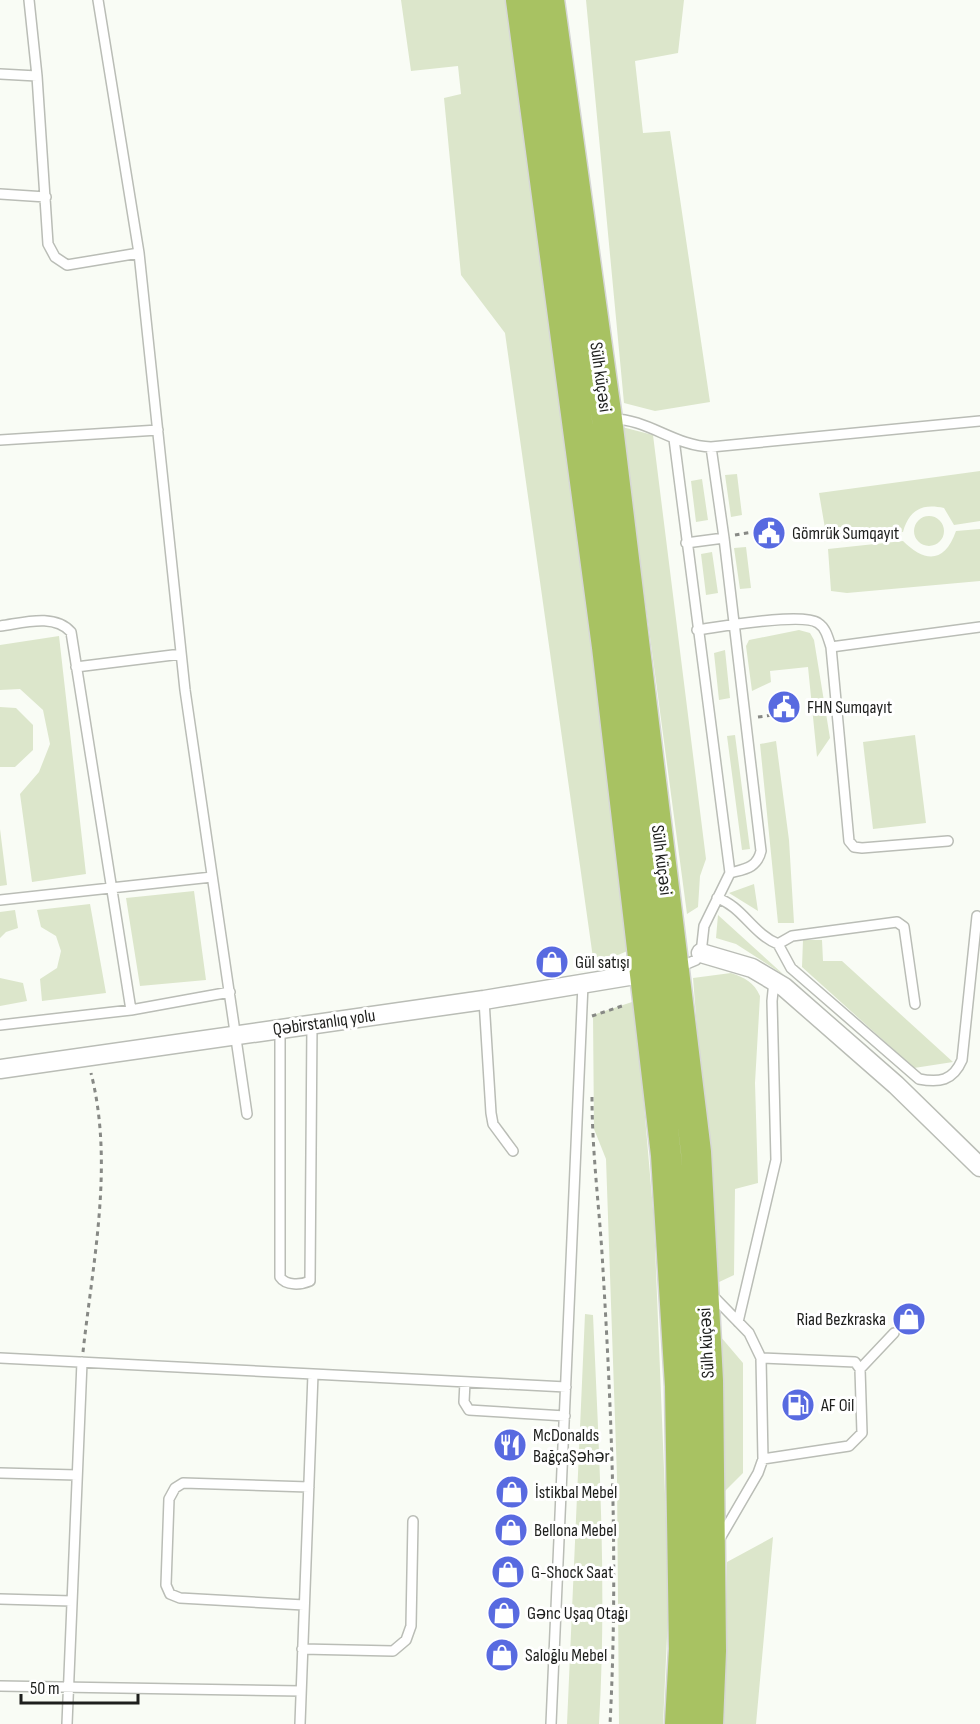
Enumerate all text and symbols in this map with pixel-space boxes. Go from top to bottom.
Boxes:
street label: Sülh küçəsi [585,341,616,413]
public building icon: Gömrük Sumqayıt [751,515,787,551]
place label: Gömrük Sumqayıt [792,523,900,544]
public building icon: FHN Sumqayıt [766,689,802,725]
place label: FHN Sumqayıt [807,697,893,718]
street label: Sülh küçəsi [647,824,676,896]
shop icon: Gül satışı [534,944,570,980]
place label: Gül satışı [575,952,630,973]
street label: Qəbirstanlıq yolu [271,1005,377,1040]
shop icon: Riad Bezkraska [891,1301,927,1337]
street label: Sülh küçəsi [694,1307,719,1379]
place label: Riad Bezkraska [796,1309,886,1330]
fuel station icon: AF Oil [780,1387,816,1423]
place label: AF Oil [820,1395,854,1416]
place label: McDonalds BağçaŞəhər [533,1425,610,1467]
restaurant icon: McDonalds BağçaŞəhər [492,1427,528,1463]
shop icon: İstikbal Mebel [494,1474,530,1510]
place label: İstikbal Mebel [535,1482,617,1503]
shop icon: Bellona Mebel [493,1512,529,1548]
place label: Bellona Mebel [534,1520,617,1541]
shop icon: G-Shock Saat [490,1554,526,1590]
place label: G-Shock Saat [531,1562,614,1583]
shop icon: Gənc Uşaq Otağı [486,1595,522,1631]
place label: Gənc Uşaq Otağı [527,1603,628,1624]
shop icon: Saloğlu Mebel [484,1637,520,1673]
place label: Saloğlu Mebel [525,1645,607,1666]
scale bar [21,1667,138,1705]
text: 50 m [30,1678,60,1699]

